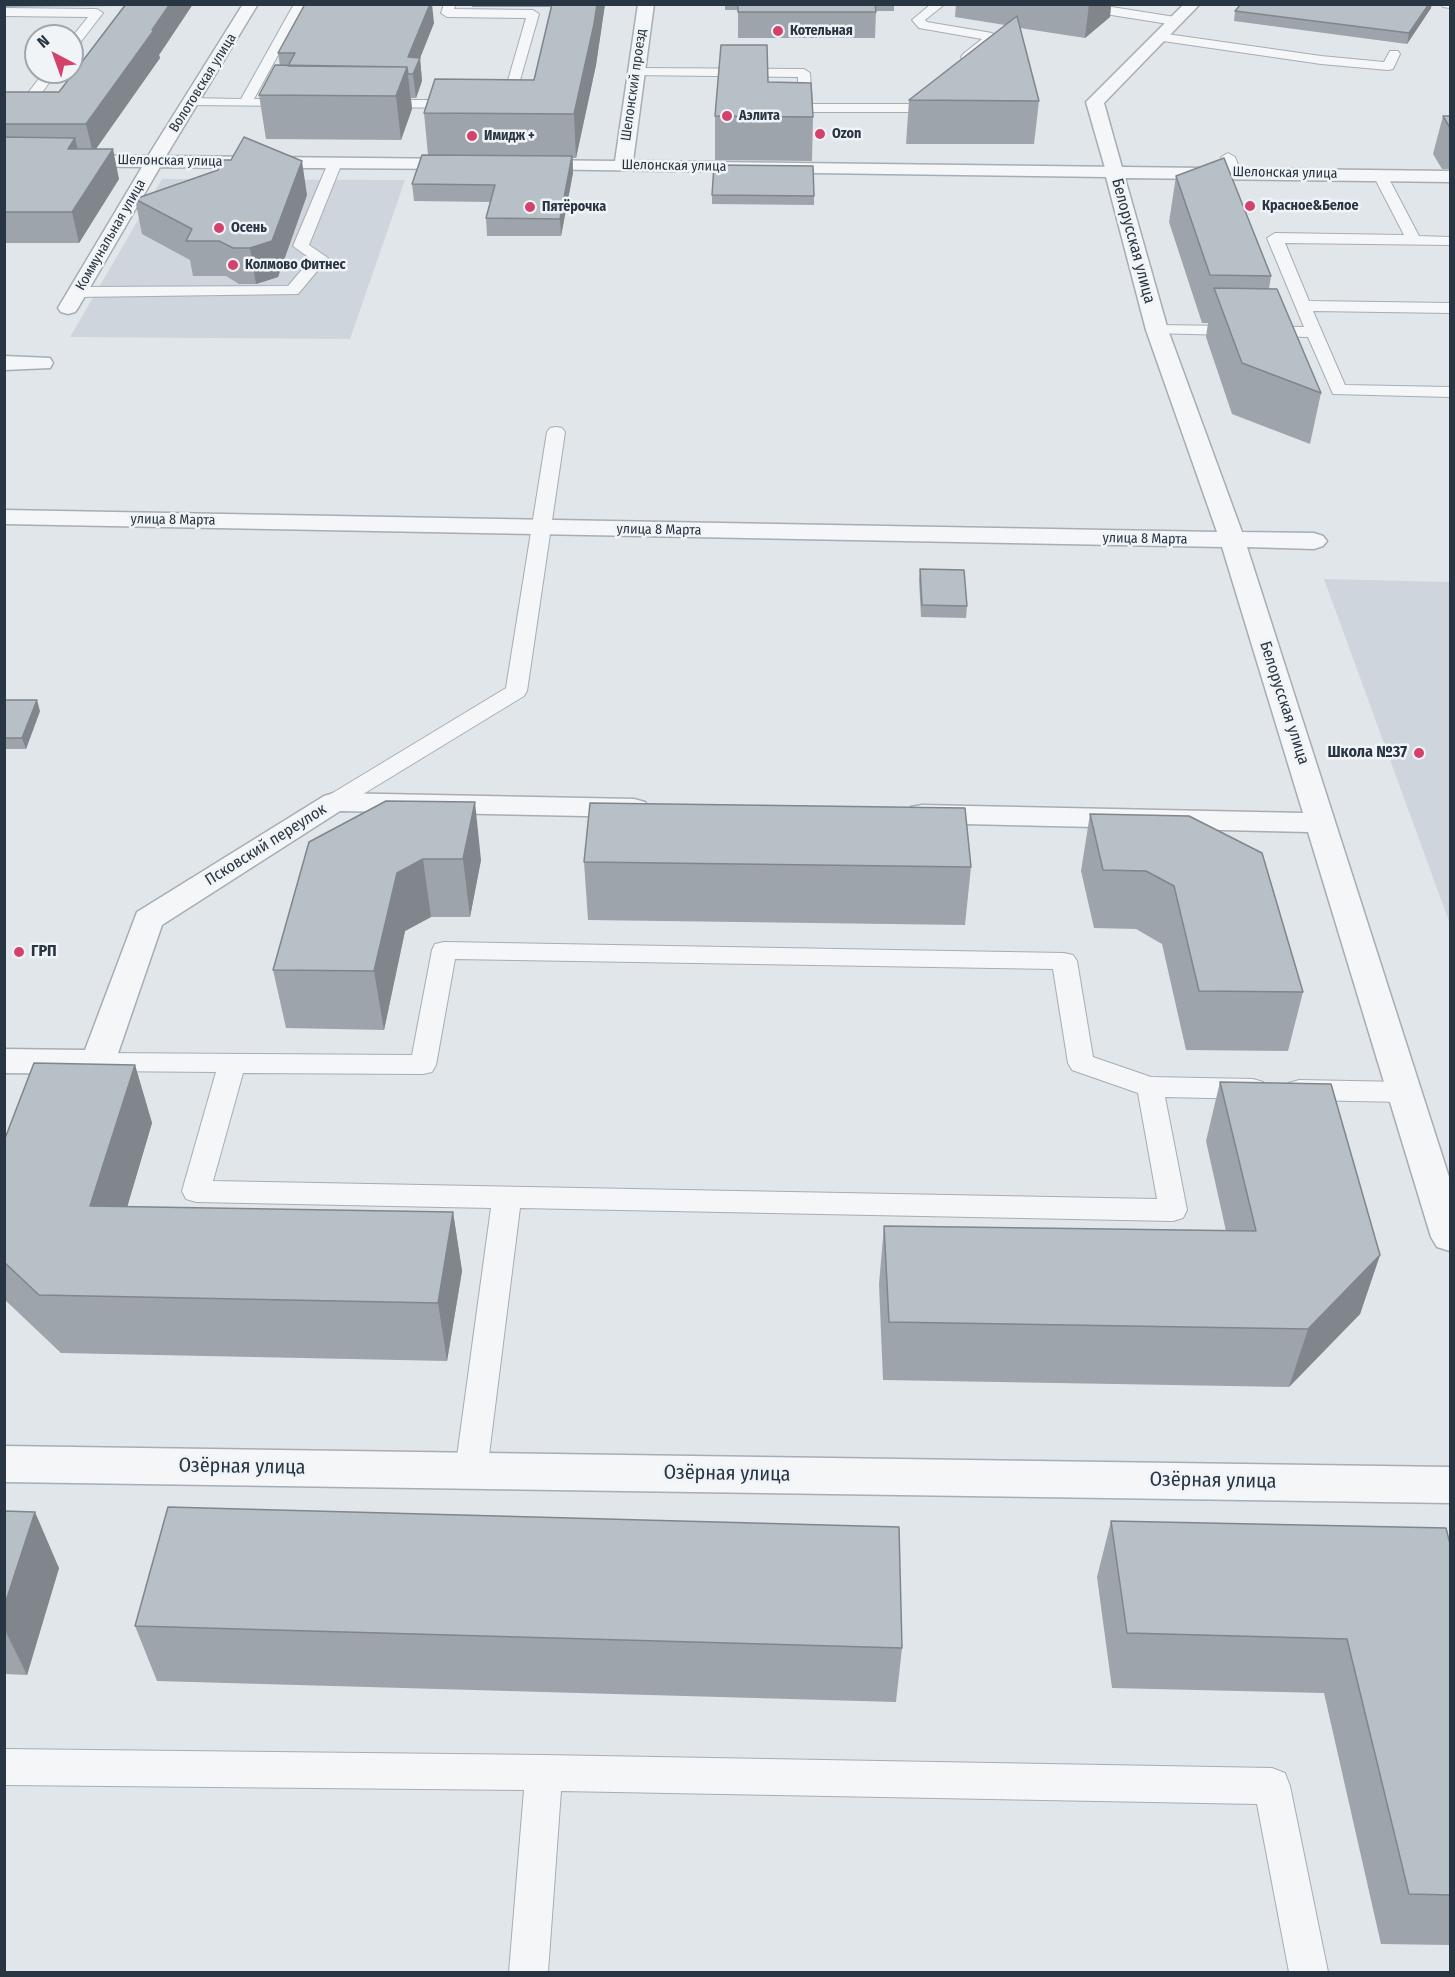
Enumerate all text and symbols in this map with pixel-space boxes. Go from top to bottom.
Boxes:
place label: Котельная [790,23,853,39]
north arrow [24,24,84,84]
marker: Котельная [771,24,785,38]
street label: Шелонский проезд [618,28,650,142]
text: N [33,31,53,52]
street label: Волотовская улица [166,31,240,135]
place label: Аэлита [739,108,780,124]
marker: Аэлита [720,109,734,123]
place label: Ozon [832,126,861,142]
marker: Ozon [813,127,827,141]
place label: Имидж + [484,128,535,144]
marker: Имидж + [465,129,479,143]
street label: Шелонская улица [117,152,223,170]
street label: Шелонская улица [621,157,727,175]
street label: Шелонская улица [1232,164,1338,182]
street label: Коммунальная улица [72,176,150,294]
street label: Белорусская улица [1107,176,1159,306]
place label: Красное&Белое [1262,198,1359,214]
place label: Пятёрочка [542,199,606,215]
marker: Красное&Белое [1243,199,1257,213]
marker: Пятёрочка [523,200,537,214]
place label: Осень [231,220,267,236]
marker: Осень [212,221,226,235]
place label: Колмово Фитнес [245,257,346,273]
marker: Колмово Фитнес [226,258,240,272]
street label: улица 8 Марта [131,511,215,529]
street label: улица 8 Марта [617,521,701,539]
street label: улица 8 Марта [1103,530,1187,548]
street label: Белорусская улица [1255,639,1313,767]
place label: Школа №37 [1327,743,1407,763]
marker: Школа №37 [1412,746,1426,760]
street label: Псковский переулок [202,800,330,890]
place label: ГРП [31,942,57,962]
marker: ГРП [12,945,26,959]
street label: Озёрная улица [178,1454,306,1480]
street label: Озёрная улица [663,1461,791,1487]
street label: Озёрная улица [1149,1468,1277,1494]

